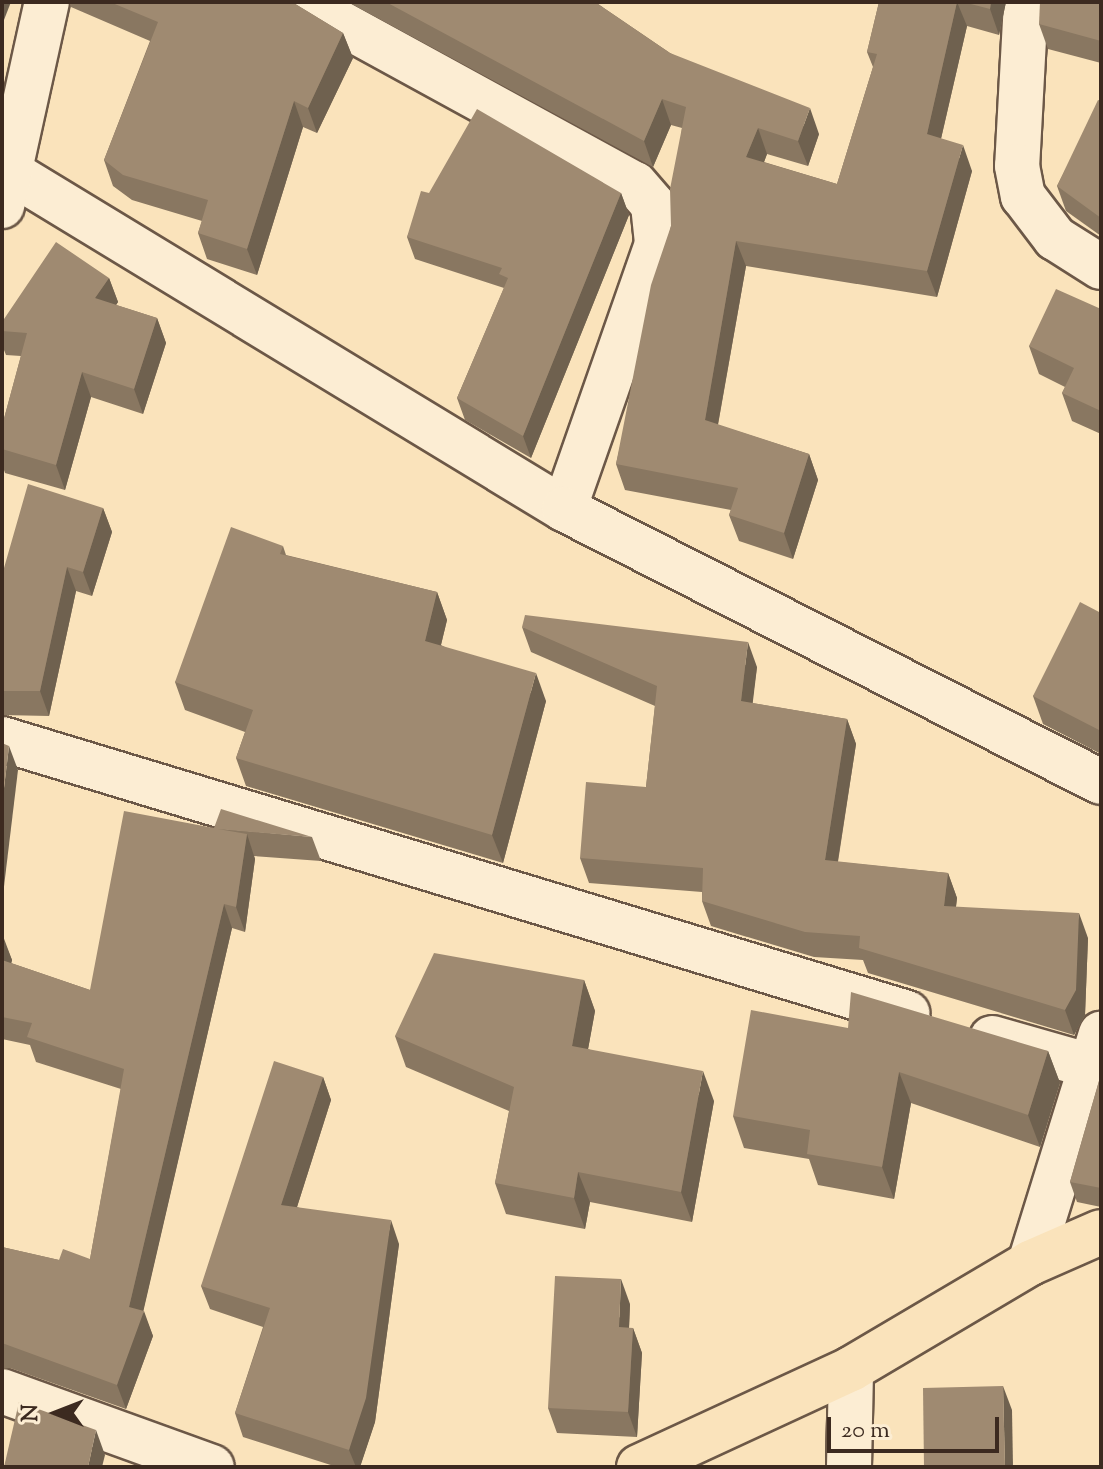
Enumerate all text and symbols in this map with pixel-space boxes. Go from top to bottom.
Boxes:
north arrow [16,1373,96,1453]
scale bar [831,1401,1003,1451]
text: N [16,1404,48,1422]
text: 20 m [841,1414,890,1448]

